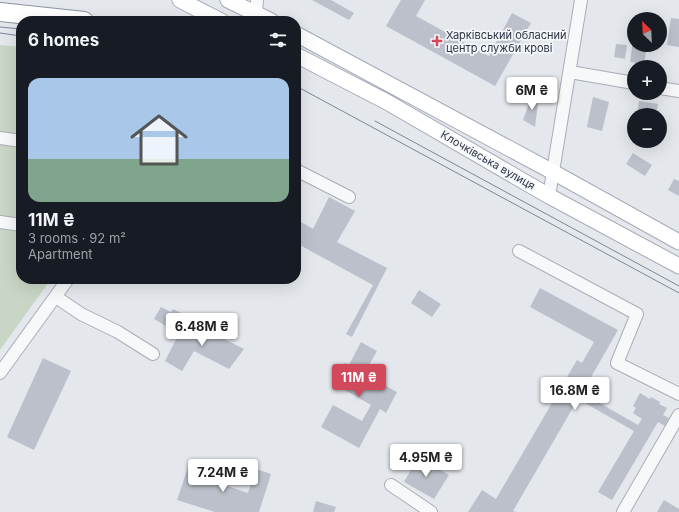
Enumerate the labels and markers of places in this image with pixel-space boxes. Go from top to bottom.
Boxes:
place label: Харківський обласний центр служби крові [446,28,567,55]
marker: Харківський обласний центр служби крові [431,35,443,47]
pin: 6M ₴ [508,77,556,111]
pin: 6.48M ₴ [165,313,239,347]
pin: 11M ₴ [331,364,387,398]
pin: 16.8M ₴ [538,377,612,411]
pin: 4.95M ₴ [389,444,463,478]
pin: 7.24M ₴ [186,459,260,493]

